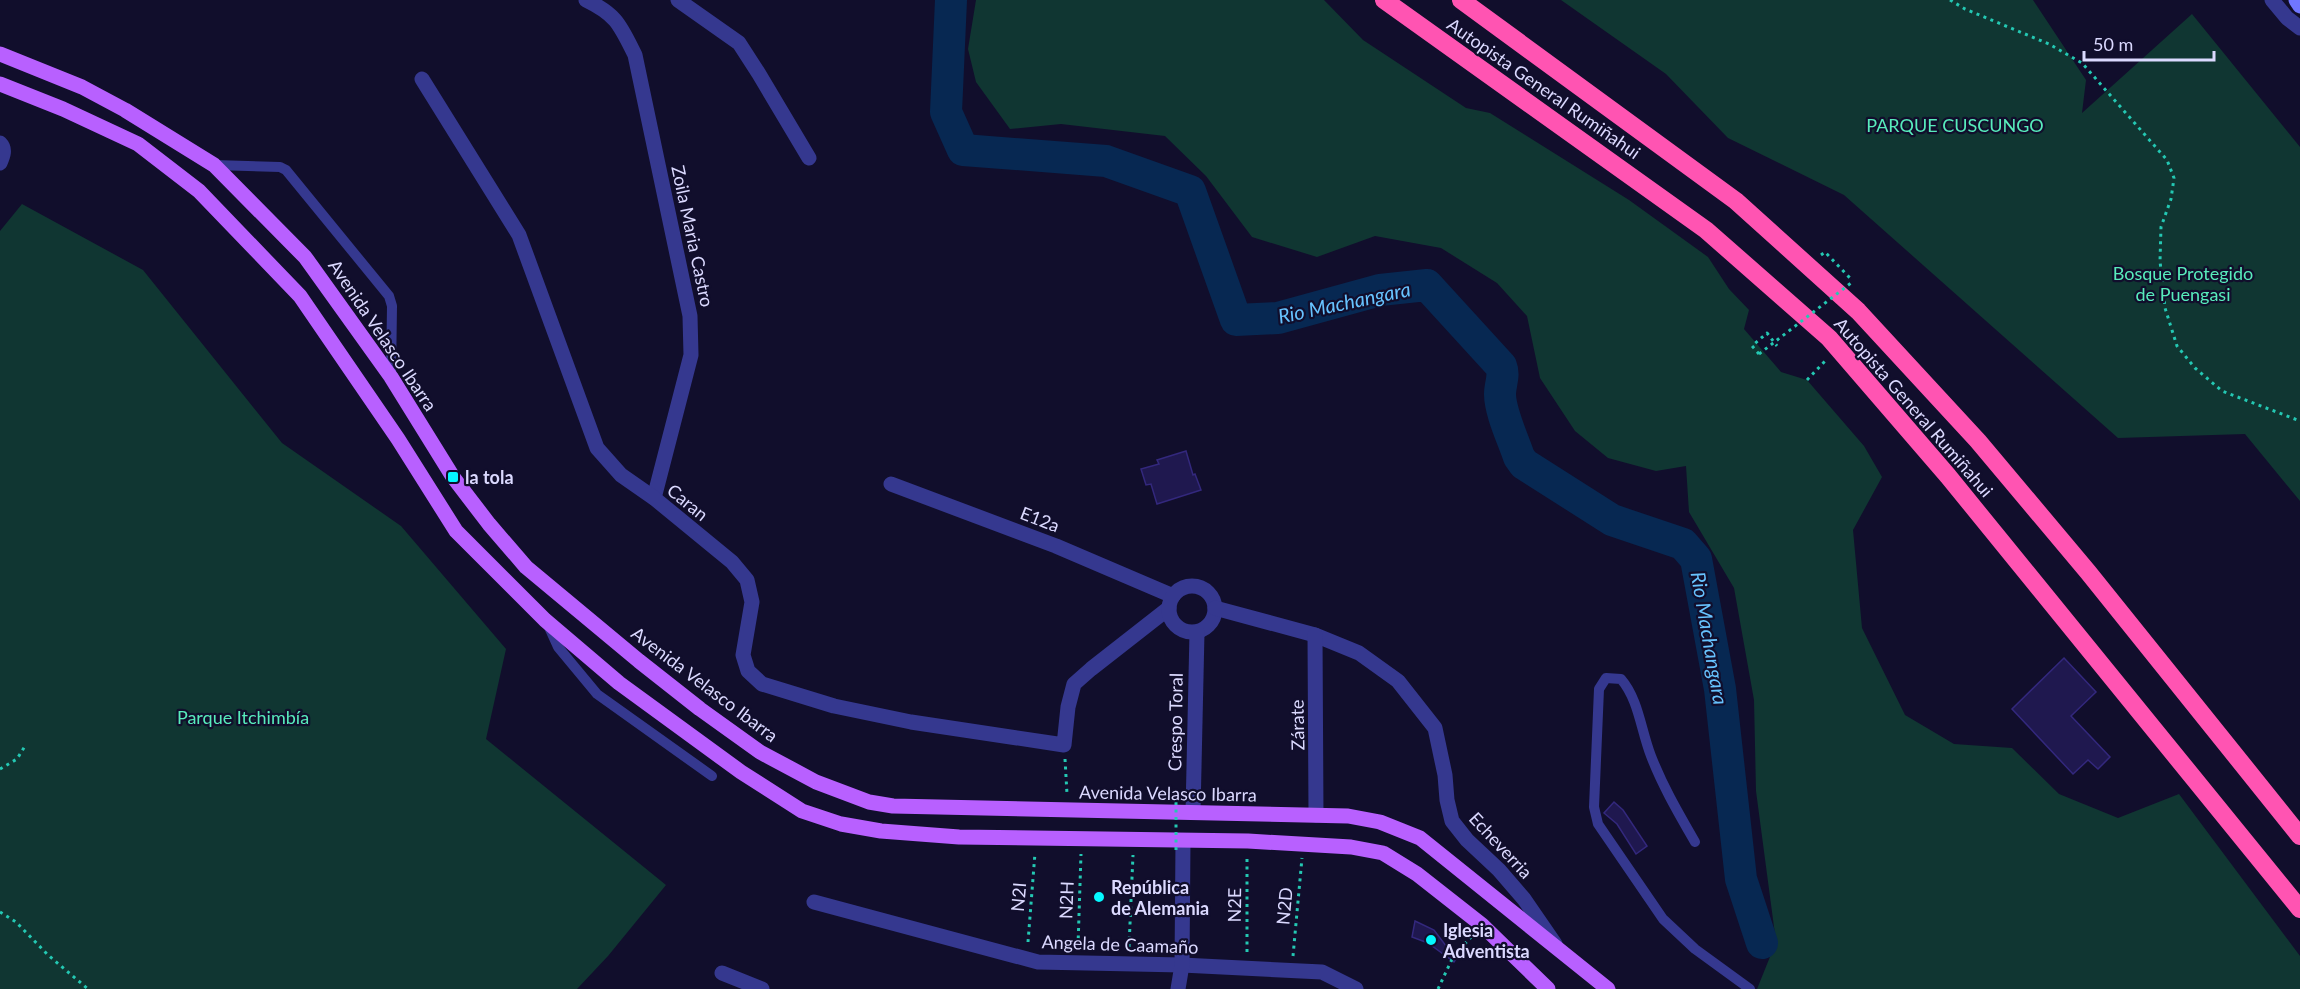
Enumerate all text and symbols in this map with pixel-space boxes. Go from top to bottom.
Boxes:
street label: Autopista General Rumiñahui [1443,13,1645,163]
scale bar [2084,24,2214,62]
text: 50 m [2093,33,2133,55]
park label: PARQUE CUSCUNGO [1866,114,2044,136]
street label: Zoila Maria Castro [667,163,719,309]
street label: Avenida Velasco Ibarra [324,255,442,415]
park label: Bosque Protegido de Puengasi [2113,262,2253,305]
water label: Rio Machangara [1276,276,1412,328]
street label: Autopista General Rumiñahui [1830,313,1998,501]
place label: la tola [465,466,514,488]
marker: la tola [446,470,460,484]
street label: Caran [663,479,713,525]
street label: E12a [1017,502,1063,536]
water label: Rio Machangara [1686,569,1734,707]
street label: Avenida Velasco Ibarra [627,622,783,746]
street label: Crespo Toral [1163,673,1187,771]
street label: Zárate [1286,699,1308,751]
park label: Parque Itchimbía [177,706,309,728]
street label: Avenida Velasco Ibarra [1079,780,1257,806]
street label: Echeverria [1465,807,1537,883]
place label: República de Alemania [1111,876,1209,919]
street label: N2I [1006,881,1030,913]
street label: N2H [1054,881,1078,919]
street label: N2D [1271,886,1297,926]
street label: N2E [1223,888,1245,922]
marker: República de Alemania [1092,890,1106,904]
place label: Iglesia Adventista [1442,919,1530,962]
street label: Angela de Caamaño [1041,930,1199,958]
marker: Iglesia Adventista [1424,933,1438,947]

